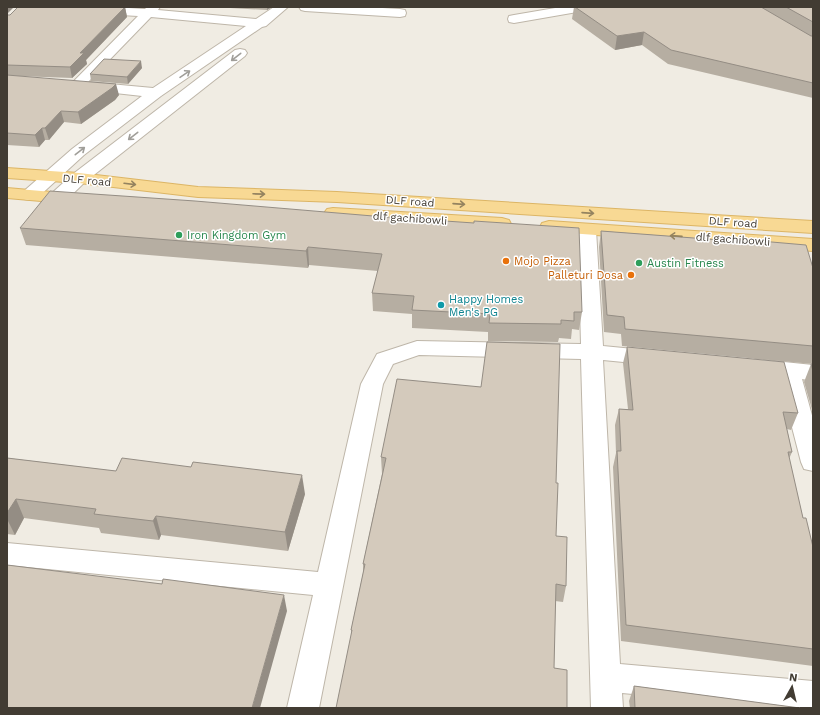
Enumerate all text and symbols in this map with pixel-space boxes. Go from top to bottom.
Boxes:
one-way arrow [230,52,241,61]
one-way arrow [179,70,190,78]
one-way arrow [127,132,138,140]
one-way arrow [74,146,85,155]
street label: DLF road [62,172,112,189]
one-way arrow [123,180,136,188]
one-way arrow [252,190,265,198]
street label: DLF road [385,193,435,210]
one-way arrow [452,201,465,208]
street label: dlf gachibowli [372,209,448,228]
one-way arrow [581,209,594,216]
street label: DLF road [708,214,758,231]
place label: Iron Kingdom Gym [187,229,286,242]
marker: Iron Kingdom Gym [174,230,184,240]
street label: dlf gachibowli [695,230,771,249]
one-way arrow [670,232,683,239]
place label: Mojo Pizza [514,255,571,268]
marker: Mojo Pizza [501,256,511,266]
place label: Austin Fitness [647,257,724,270]
marker: Austin Fitness [634,258,644,268]
place label: Palleturi Dosa [548,269,623,282]
marker: Palleturi Dosa [626,270,636,280]
place label: Happy Homes Men's PG [449,293,523,319]
marker: Happy Homes Men's PG [436,300,446,310]
north arrow [772,667,812,707]
text: N [788,671,798,685]

